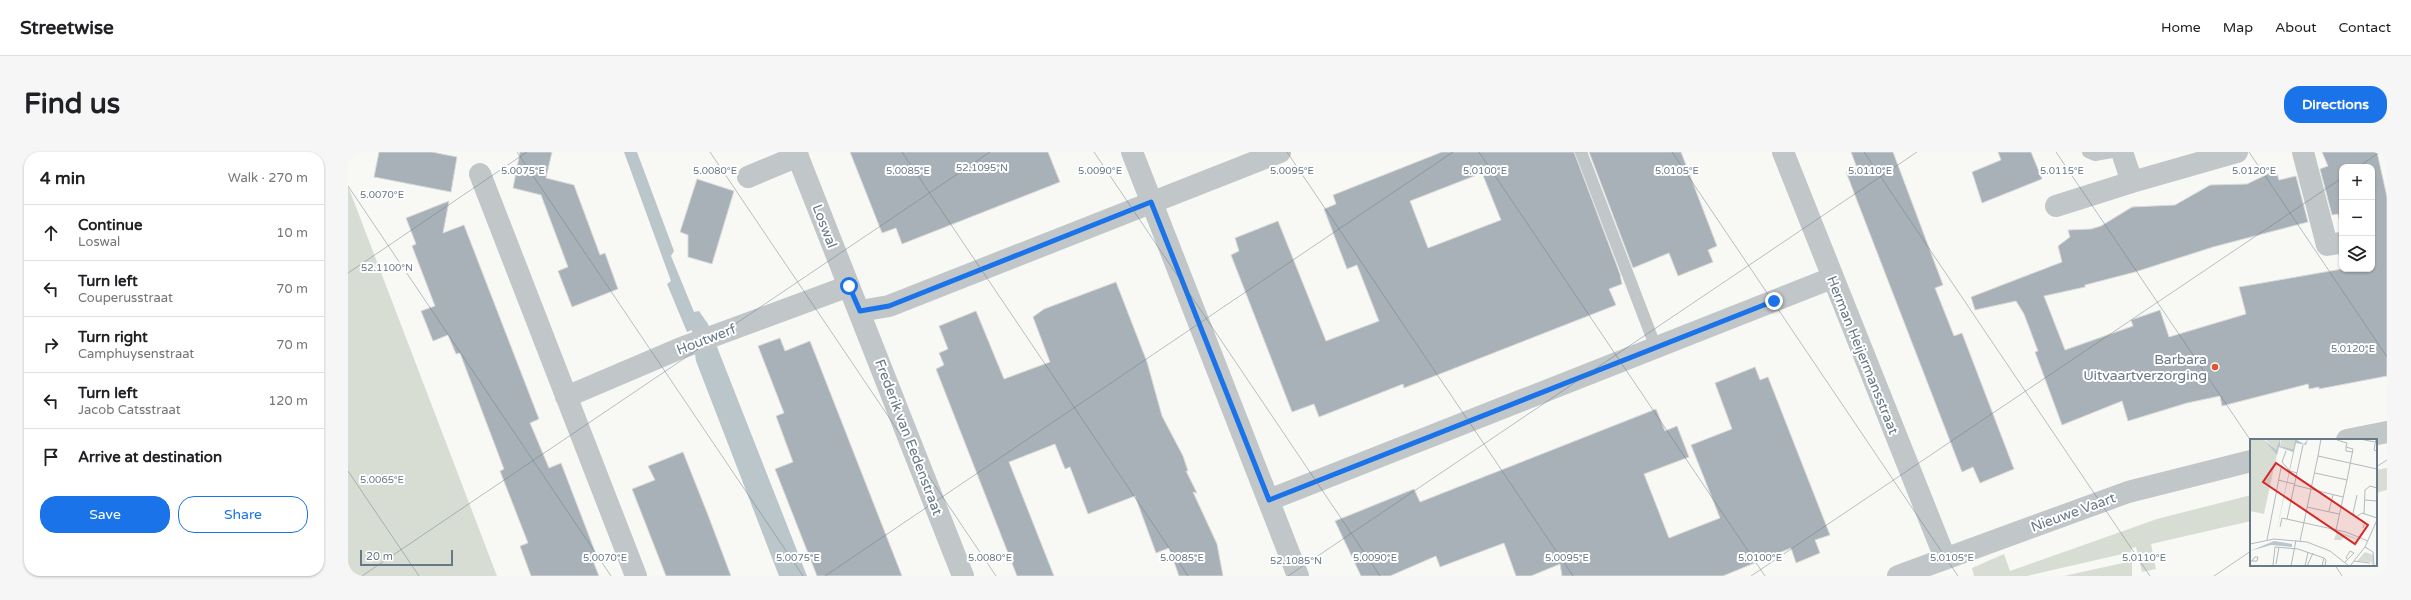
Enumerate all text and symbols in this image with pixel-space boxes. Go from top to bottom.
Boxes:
text: Streetwise [20,17,114,39]
text: Home [2161,19,2201,36]
text: Map [2223,19,2253,36]
text: About [2275,19,2317,36]
text: Contact [2339,19,2391,36]
button: Directions [2284,86,2387,123]
text: Find us [24,87,120,121]
text: 52.1095°N [956,162,1008,174]
map controls [2339,164,2375,272]
button: + [2339,164,2375,200]
text: 5.0075°E [501,165,545,177]
text: 5.0080°E [693,165,737,177]
text: 5.0085°E [886,165,930,177]
text: 5.0090°E [1078,165,1122,177]
text: 5.0095°E [1270,165,1314,177]
text: 5.0100°E [1463,165,1507,177]
text: 5.0105°E [1655,165,1699,177]
text: 5.0110°E [1848,165,1892,177]
text: 5.0115°E [2040,165,2084,177]
text: 5.0120°E [2232,165,2276,177]
text: 4 min [40,168,85,189]
text: Walk · 270 m [228,170,308,186]
text: 5.0070°E [360,189,404,201]
button: − [2339,200,2375,236]
street label: Loswal [808,202,841,251]
text: Continue [78,216,142,234]
icon: ahead [40,222,62,244]
text: 10 m [276,225,308,241]
text: Loswal [78,234,120,250]
button: layers [2339,236,2375,272]
text: 52.1100°N [361,262,413,274]
text: Turn left [78,272,138,290]
street label: Herman Heijermansstraat [1823,273,1902,438]
route start [840,277,858,295]
icon: left [40,278,62,300]
text: 70 m [276,281,308,297]
text: Couperusstraat [78,290,173,306]
route end [1765,292,1783,310]
street label: Houtwerf [674,320,739,359]
text: Turn right [78,328,148,346]
icon: right [40,334,62,356]
text: 70 m [276,337,308,353]
text: 5.0120°E [2331,343,2375,355]
text: Camphuysenstraat [78,346,194,362]
place label: Barbara Uitvaartverzorging [2083,351,2207,384]
street label: Frederik van Eedenstraat [871,357,946,518]
marker: Barbara Uitvaartverzorging [2210,362,2220,372]
text: Turn left [78,384,138,402]
icon: left [40,390,62,412]
text: 120 m [268,393,308,409]
text: Jacob Catsstraat [78,402,181,418]
inset map [2250,439,2377,566]
icon: arrive [40,446,62,468]
text: Arrive at destination [78,448,222,466]
text: 5.0065°E [360,474,404,486]
street label: Nieuwe Vaart [2028,489,2118,536]
button: Save [40,496,170,533]
button: Share [178,496,308,533]
scale bar [360,548,453,567]
text: 20 m [366,550,393,563]
text: 5.0070°E [583,552,627,564]
text: 5.0075°E [776,552,820,564]
text: 5.0080°E [968,552,1012,564]
text: 5.0085°E [1160,552,1204,564]
text: 5.0090°E [1353,552,1397,564]
text: 5.0095°E [1545,552,1589,564]
text: 5.0100°E [1738,552,1782,564]
text: 5.0105°E [1930,552,1974,564]
text: 5.0110°E [2122,552,2166,564]
text: 52.1085°N [1270,555,1322,567]

